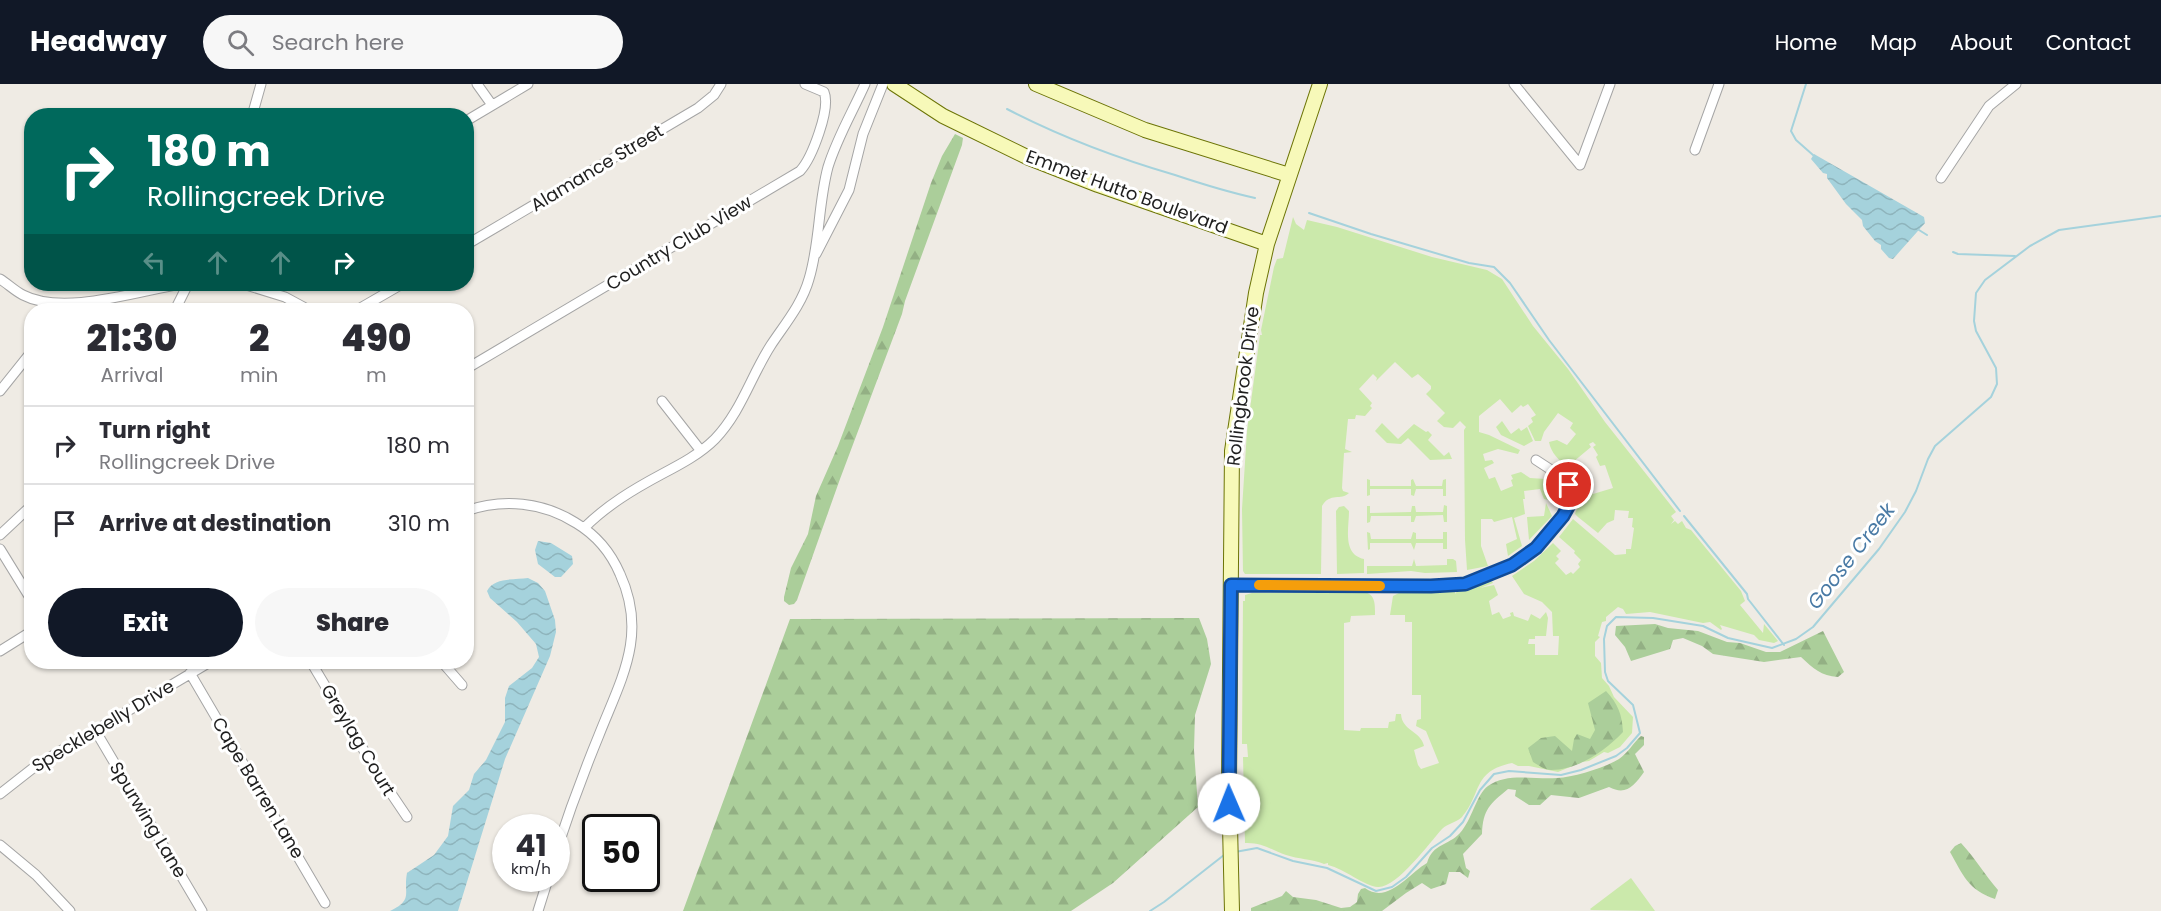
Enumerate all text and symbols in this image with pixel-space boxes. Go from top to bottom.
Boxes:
search box [203,15,623,69]
text: Headway [30,22,167,61]
icon: search [224,26,257,59]
text: Search here [272,27,404,58]
text: Home [1775,28,1837,57]
text: Map [1870,28,1917,57]
text: About [1950,28,2013,57]
text: Contact [2046,28,2131,57]
street label: Alamance Street [526,118,668,217]
text: 180 m [147,122,271,181]
icon: right [48,132,126,210]
street label: Emmet Hutto Boulevard [1023,143,1232,240]
text: Rollingcreek Drive [147,178,385,215]
street label: Country Club View [601,189,757,296]
icon: left [138,246,171,279]
icon: ahead [201,246,234,279]
icon: ahead [264,246,297,279]
icon: right [327,246,360,279]
street label: Rollingbrook Drive [1220,305,1265,467]
text: 21:30 [87,313,178,364]
text: 2 [249,313,270,364]
text: 490 [341,313,411,364]
text: Arrival [101,361,164,389]
text: min [240,361,278,389]
text: m [366,361,387,389]
text: Turn right [99,415,210,446]
icon: right [48,429,81,462]
text: 180 m [387,430,450,461]
text: Rollingcreek Drive [99,448,275,476]
pin [1543,459,1594,510]
icon: arrive [1552,468,1585,501]
water label: Goose Creek [1801,496,1902,615]
icon: arrive [48,507,81,540]
text: Arrive at destination [99,508,331,539]
text: 310 m [388,508,450,539]
button: Exit [48,588,243,657]
button: Share [255,588,450,657]
street label: Specklebelly Drive [27,673,179,778]
street label: Greylag Court [315,679,402,800]
street label: Cape Barren Lane [206,712,311,863]
street label: Spurwing Lane [104,757,193,882]
position arrow [1197,772,1261,836]
speed limit sign: 50 [582,814,660,892]
text: 41 [515,824,547,867]
text: km/h [511,858,551,879]

